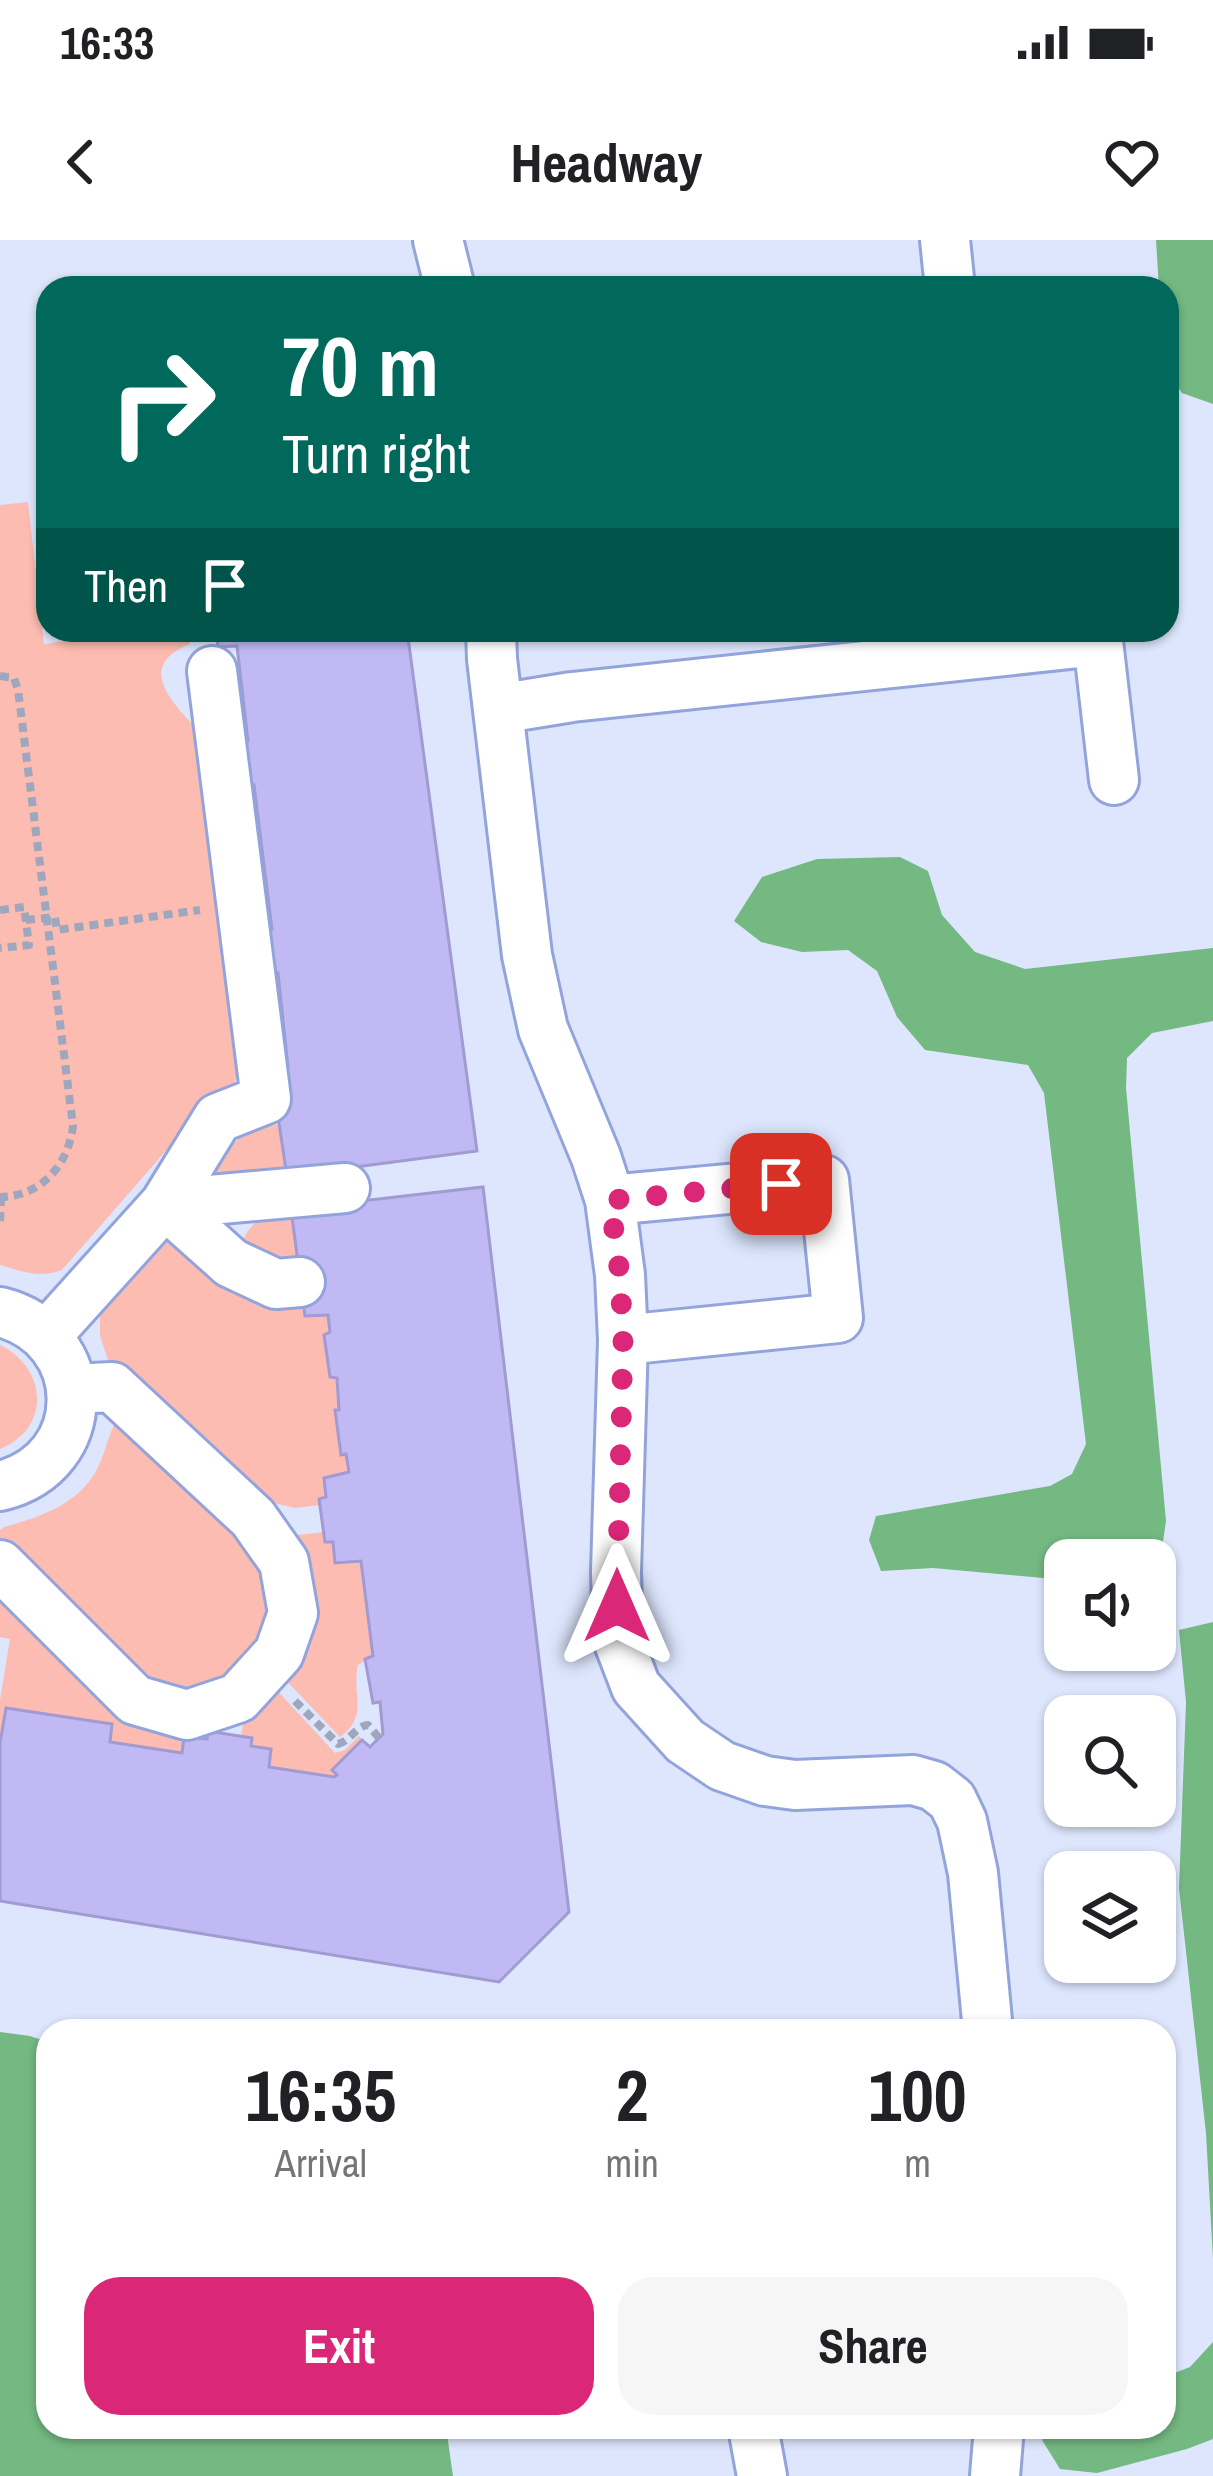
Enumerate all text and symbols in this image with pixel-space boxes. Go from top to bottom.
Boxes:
text: 16:33 [60,12,154,73]
text: Headway [511,126,702,199]
icon: back [48,129,114,195]
icon: heart [1099,129,1165,195]
text: 70 m [282,309,439,422]
icon: right [84,324,240,480]
text: Turn right [282,417,470,490]
icon: arrive [192,552,258,618]
text: Then [84,555,168,616]
pin [730,1133,832,1235]
icon: arrive [748,1151,814,1217]
map controls [1044,1539,1176,1983]
button: sound [1044,1539,1176,1671]
position arrow [554,1543,680,1669]
button: search [1044,1695,1176,1827]
button: layers [1044,1851,1176,1983]
text: 16:35 [245,2046,396,2143]
text: 2 [616,2046,649,2143]
text: 100 [868,2046,967,2143]
text: Arrival [275,2137,367,2189]
text: min [606,2137,659,2189]
text: m [904,2137,931,2189]
button: Exit [84,2277,594,2415]
button: Share [618,2277,1128,2415]

